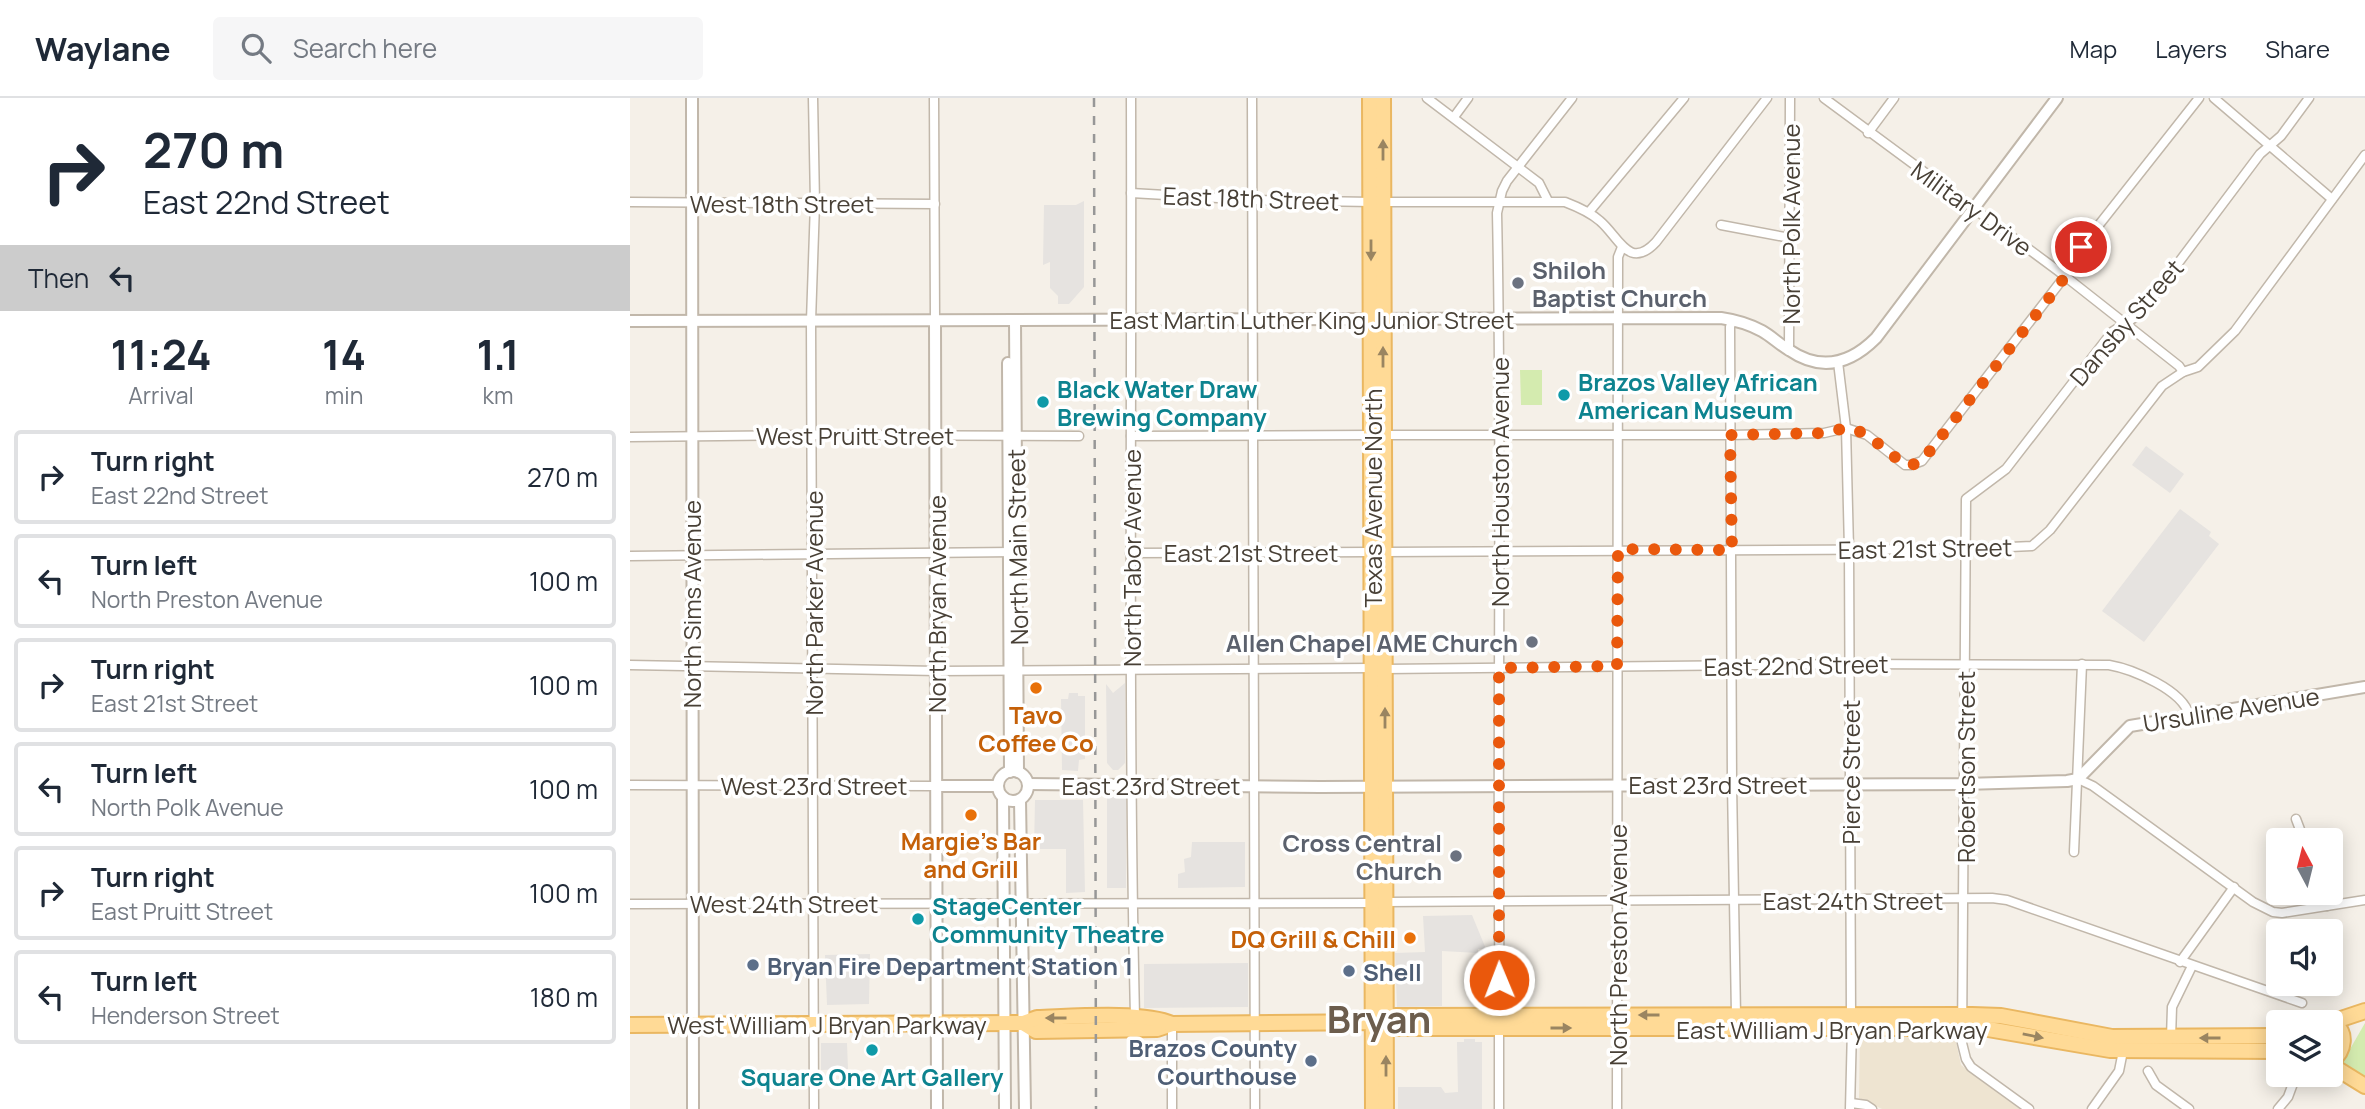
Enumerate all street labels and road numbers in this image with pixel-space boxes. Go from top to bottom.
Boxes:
street label: North Polk Avenue [1774,123,1807,325]
street label: Military Drive [1905,153,2039,263]
street label: East 18th Street [1162,178,1340,218]
street label: West 18th Street [690,187,874,220]
street label: Dansby Street [2062,252,2190,392]
street label: East Martin Luther King Junior Street [1110,303,1514,336]
street label: North Houston Avenue [1483,357,1516,607]
street label: Texas Avenue North [1356,389,1389,607]
street label: West Pruitt Street [756,419,954,452]
street label: North Main Street [999,448,1035,646]
street label: North Tabor Avenue [1115,449,1148,667]
street label: North Parker Avenue [797,490,830,716]
street label: North Bryan Avenue [920,495,953,713]
street label: North Sims Avenue [675,500,708,708]
street label: East 21st Street [1837,530,2013,566]
street label: East 21st Street [1164,536,1338,569]
street label: East 22nd Street [1703,647,1889,683]
street label: Robertson Street [1949,671,1982,863]
street label: Ursuline Avenue [2140,679,2322,739]
street label: Pierce Street [1834,700,1867,844]
street label: East 23rd Street [1629,768,1807,801]
street label: West 23rd Street [721,769,907,802]
street label: East 23rd Street [1062,769,1240,802]
street label: North Preston Avenue [1601,824,1634,1066]
street label: East 24th Street [1763,884,1943,917]
street label: West 24th Street [690,887,878,920]
street label: West William J Bryan Parkway [667,1008,987,1041]
street label: East William J Bryan Parkway [1676,1013,1988,1046]

